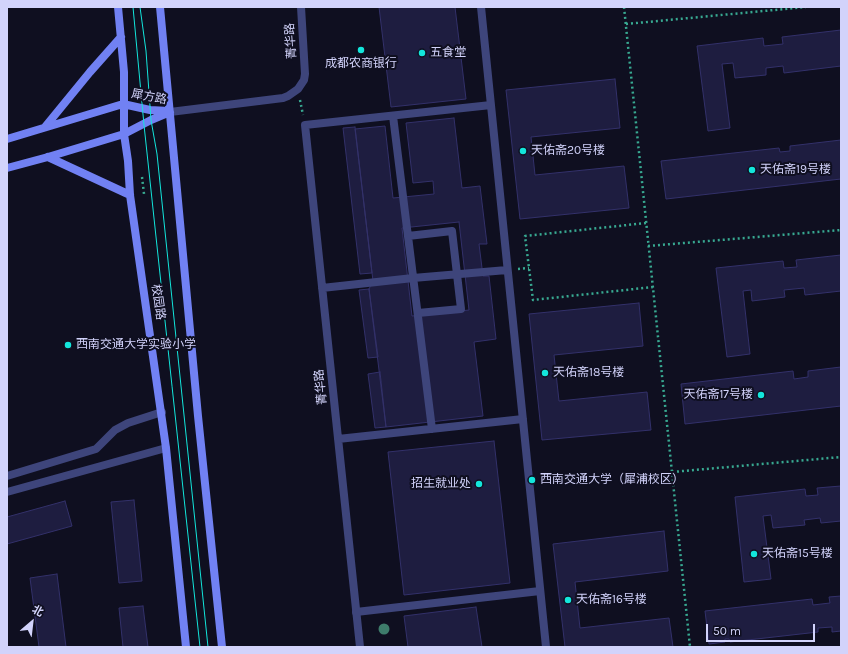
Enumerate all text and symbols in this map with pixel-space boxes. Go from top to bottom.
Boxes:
street label: 菁华路 [283,23,299,59]
marker: 成都农商银行 [356,45,366,55]
place label: 五食堂 [430,46,466,60]
marker: 五食堂 [417,48,427,58]
place label: 成都农商银行 [325,57,397,71]
street label: 犀方路 [130,87,168,107]
place label: 天佑斋20号楼 [531,144,605,158]
marker: 天佑斋20号楼 [518,146,528,156]
place label: 天佑斋19号楼 [760,163,831,177]
marker: 天佑斋19号楼 [747,165,757,175]
street label: 校园路 [148,283,168,321]
place label: 西南交通大学实验小学 [76,338,196,352]
marker: 西南交通大学实验小学 [63,340,73,350]
place label: 天佑斋18号楼 [553,366,624,380]
street label: 菁华路 [312,368,330,406]
marker: 天佑斋18号楼 [540,368,550,378]
place label: 天佑斋17号楼 [683,388,753,402]
marker: 天佑斋17号楼 [756,390,766,400]
place label: 西南交通大学（犀浦校区） [540,473,684,487]
marker: 西南交通大学（犀浦校区） [527,475,537,485]
place label: 招生就业处 [411,477,471,491]
marker: 招生就业处 [474,479,484,489]
place label: 天佑斋15号楼 [762,547,833,561]
marker: 天佑斋15号楼 [749,549,759,559]
place label: 天佑斋16号楼 [576,593,647,607]
marker: 天佑斋16号楼 [563,595,573,605]
north arrow [12,602,52,642]
text: 北 [30,603,46,619]
scale bar [708,616,817,642]
text: 50 m [713,624,741,638]

